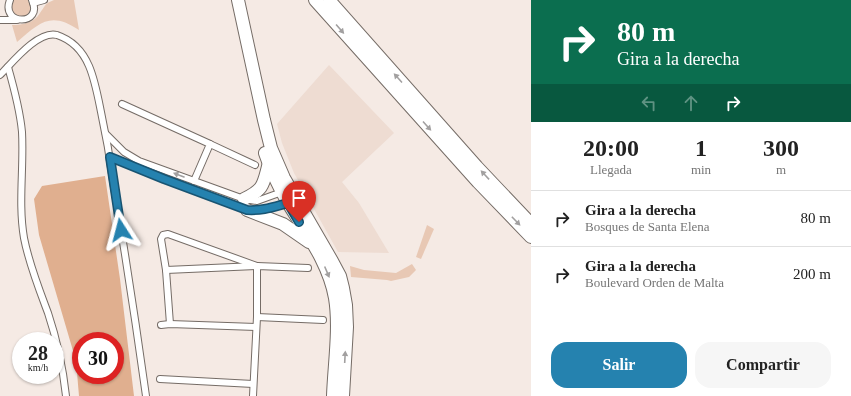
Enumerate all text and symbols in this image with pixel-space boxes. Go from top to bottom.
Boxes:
icon: right [551,16,603,68]
text: 80 m [617,16,675,47]
one-way arrow [336,24,345,35]
text: Gira a la derecha [617,49,739,69]
one-way arrow [394,73,403,83]
icon: left [638,92,660,114]
icon: ahead [680,92,702,114]
icon: right [722,92,744,114]
one-way arrow [423,121,432,131]
text: 20:00 [583,135,639,161]
text: 1 [695,135,707,161]
text: 300 [763,135,799,161]
text: Llegada [590,162,632,177]
text: min [691,162,711,177]
text: m [776,162,786,177]
one-way arrow [480,170,489,180]
one-way arrow [173,172,185,178]
pin [282,181,316,222]
icon: arrive [288,187,310,209]
text: Gira a la derecha [585,202,696,218]
icon: right [551,208,573,230]
position arrow [100,209,142,251]
text: 80 m [801,210,831,226]
one-way arrow [511,216,521,226]
text: Bosques de Santa Elena [585,219,710,234]
text: Gira a la derecha [585,258,696,274]
icon: right [551,264,573,286]
one-way arrow [324,266,330,277]
text: 200 m [793,266,831,282]
text: Boulevard Orden de Malta [585,275,724,290]
speed limit sign: 30 [72,332,124,384]
text: 28 [28,342,48,364]
button: Salir [551,342,687,388]
button: Compartir [695,342,831,388]
one-way arrow [342,351,349,363]
text: km/h [28,362,48,373]

